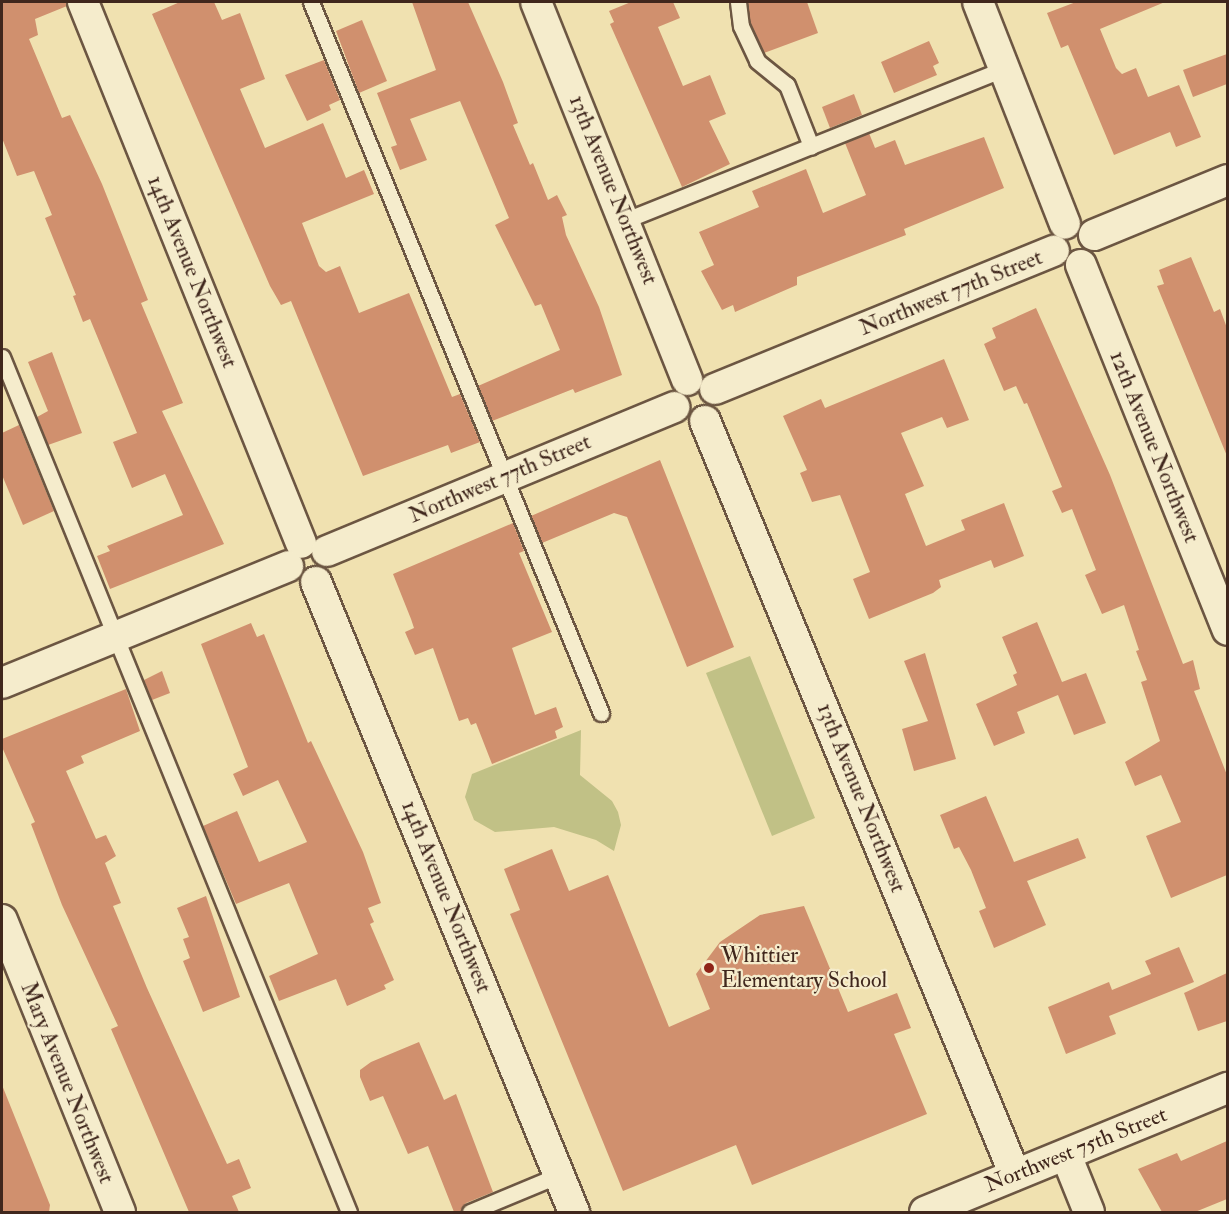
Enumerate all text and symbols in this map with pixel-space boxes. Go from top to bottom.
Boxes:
street label: 13th Avenue Northwest [563,92,663,288]
street label: 14th Avenue Northwest [141,172,243,372]
street label: Northwest 77th Street [856,244,1046,342]
street label: 12th Avenue Northwest [1103,347,1205,547]
street label: Northwest 77th Street [405,429,595,529]
street label: 13th Avenue Northwest [811,700,911,896]
street label: 14th Avenue Northwest [395,797,497,997]
place label: Whittier Elementary School [721,942,887,993]
marker: Whittier Elementary School [702,961,716,975]
street label: Mary Avenue Northwest [15,979,119,1187]
street label: Northwest 75th Street [981,1101,1171,1199]

